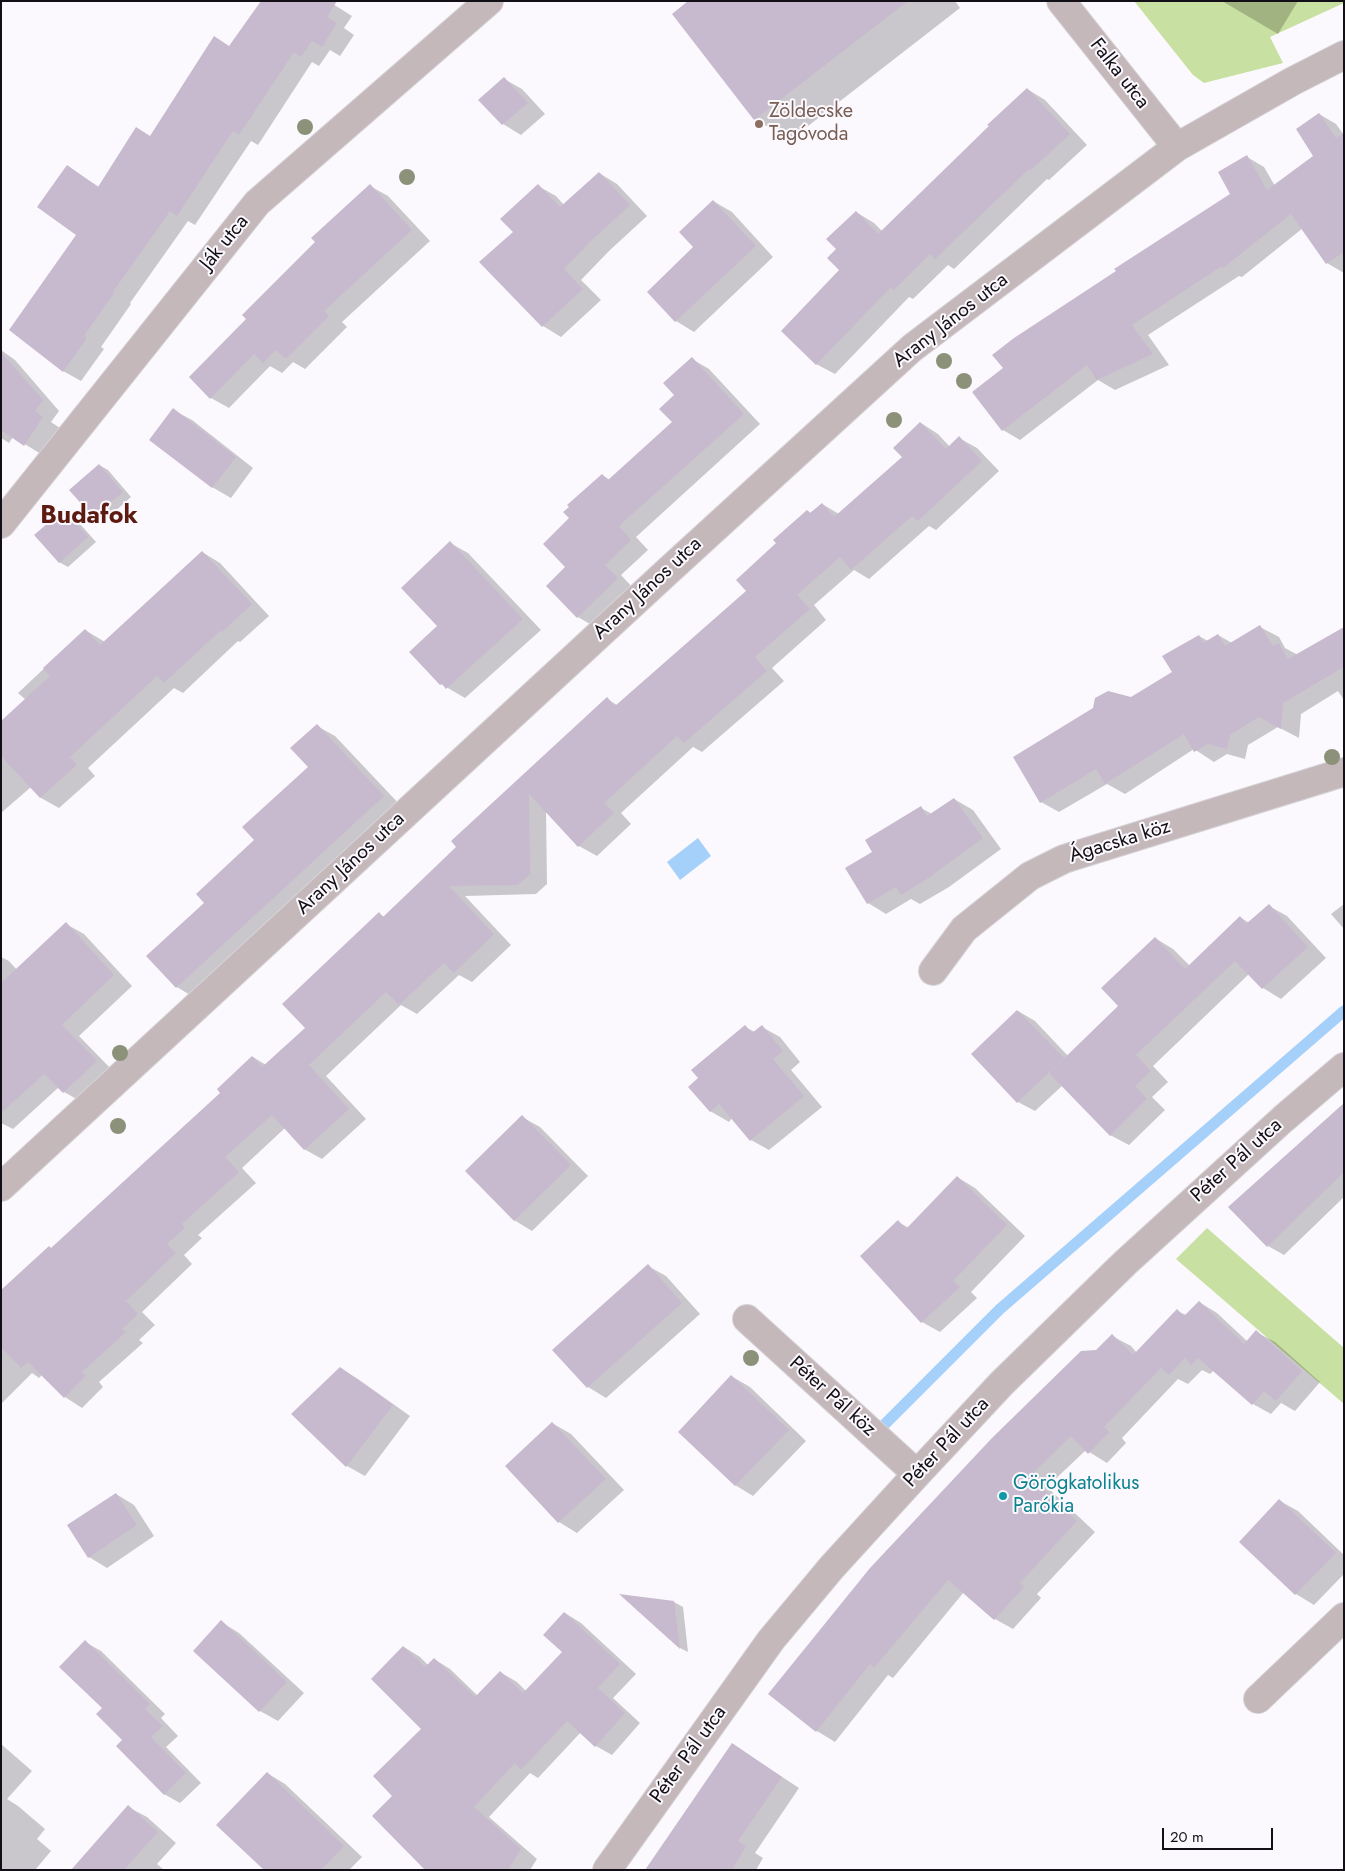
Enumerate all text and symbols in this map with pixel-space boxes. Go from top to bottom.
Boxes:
street label: Falka utca [1084,34,1154,114]
place label: Zöldecske Tagóvoda [769,100,853,147]
marker: Zöldecske Tagóvoda [753,118,765,130]
street label: Ják utca [196,211,254,275]
street label: Arany János utca [889,269,1013,373]
district label: Budafok [40,502,138,532]
street label: Arany János utca [589,533,707,645]
street label: Arany János utca [292,808,410,920]
street label: Ágacska köz [1066,815,1174,869]
street label: Péter Pál utca [1186,1114,1288,1208]
street label: Péter Pál köz [784,1352,880,1442]
street label: Péter Pál utca [899,1393,995,1493]
place label: Görögkatolikus Parókia [1013,1472,1139,1519]
marker: Görögkatolikus Parókia [997,1490,1009,1502]
street label: Péter Pál utca [646,1702,732,1808]
scale bar [1165,1818,1276,1850]
text: 20 m [1170,1826,1204,1848]

